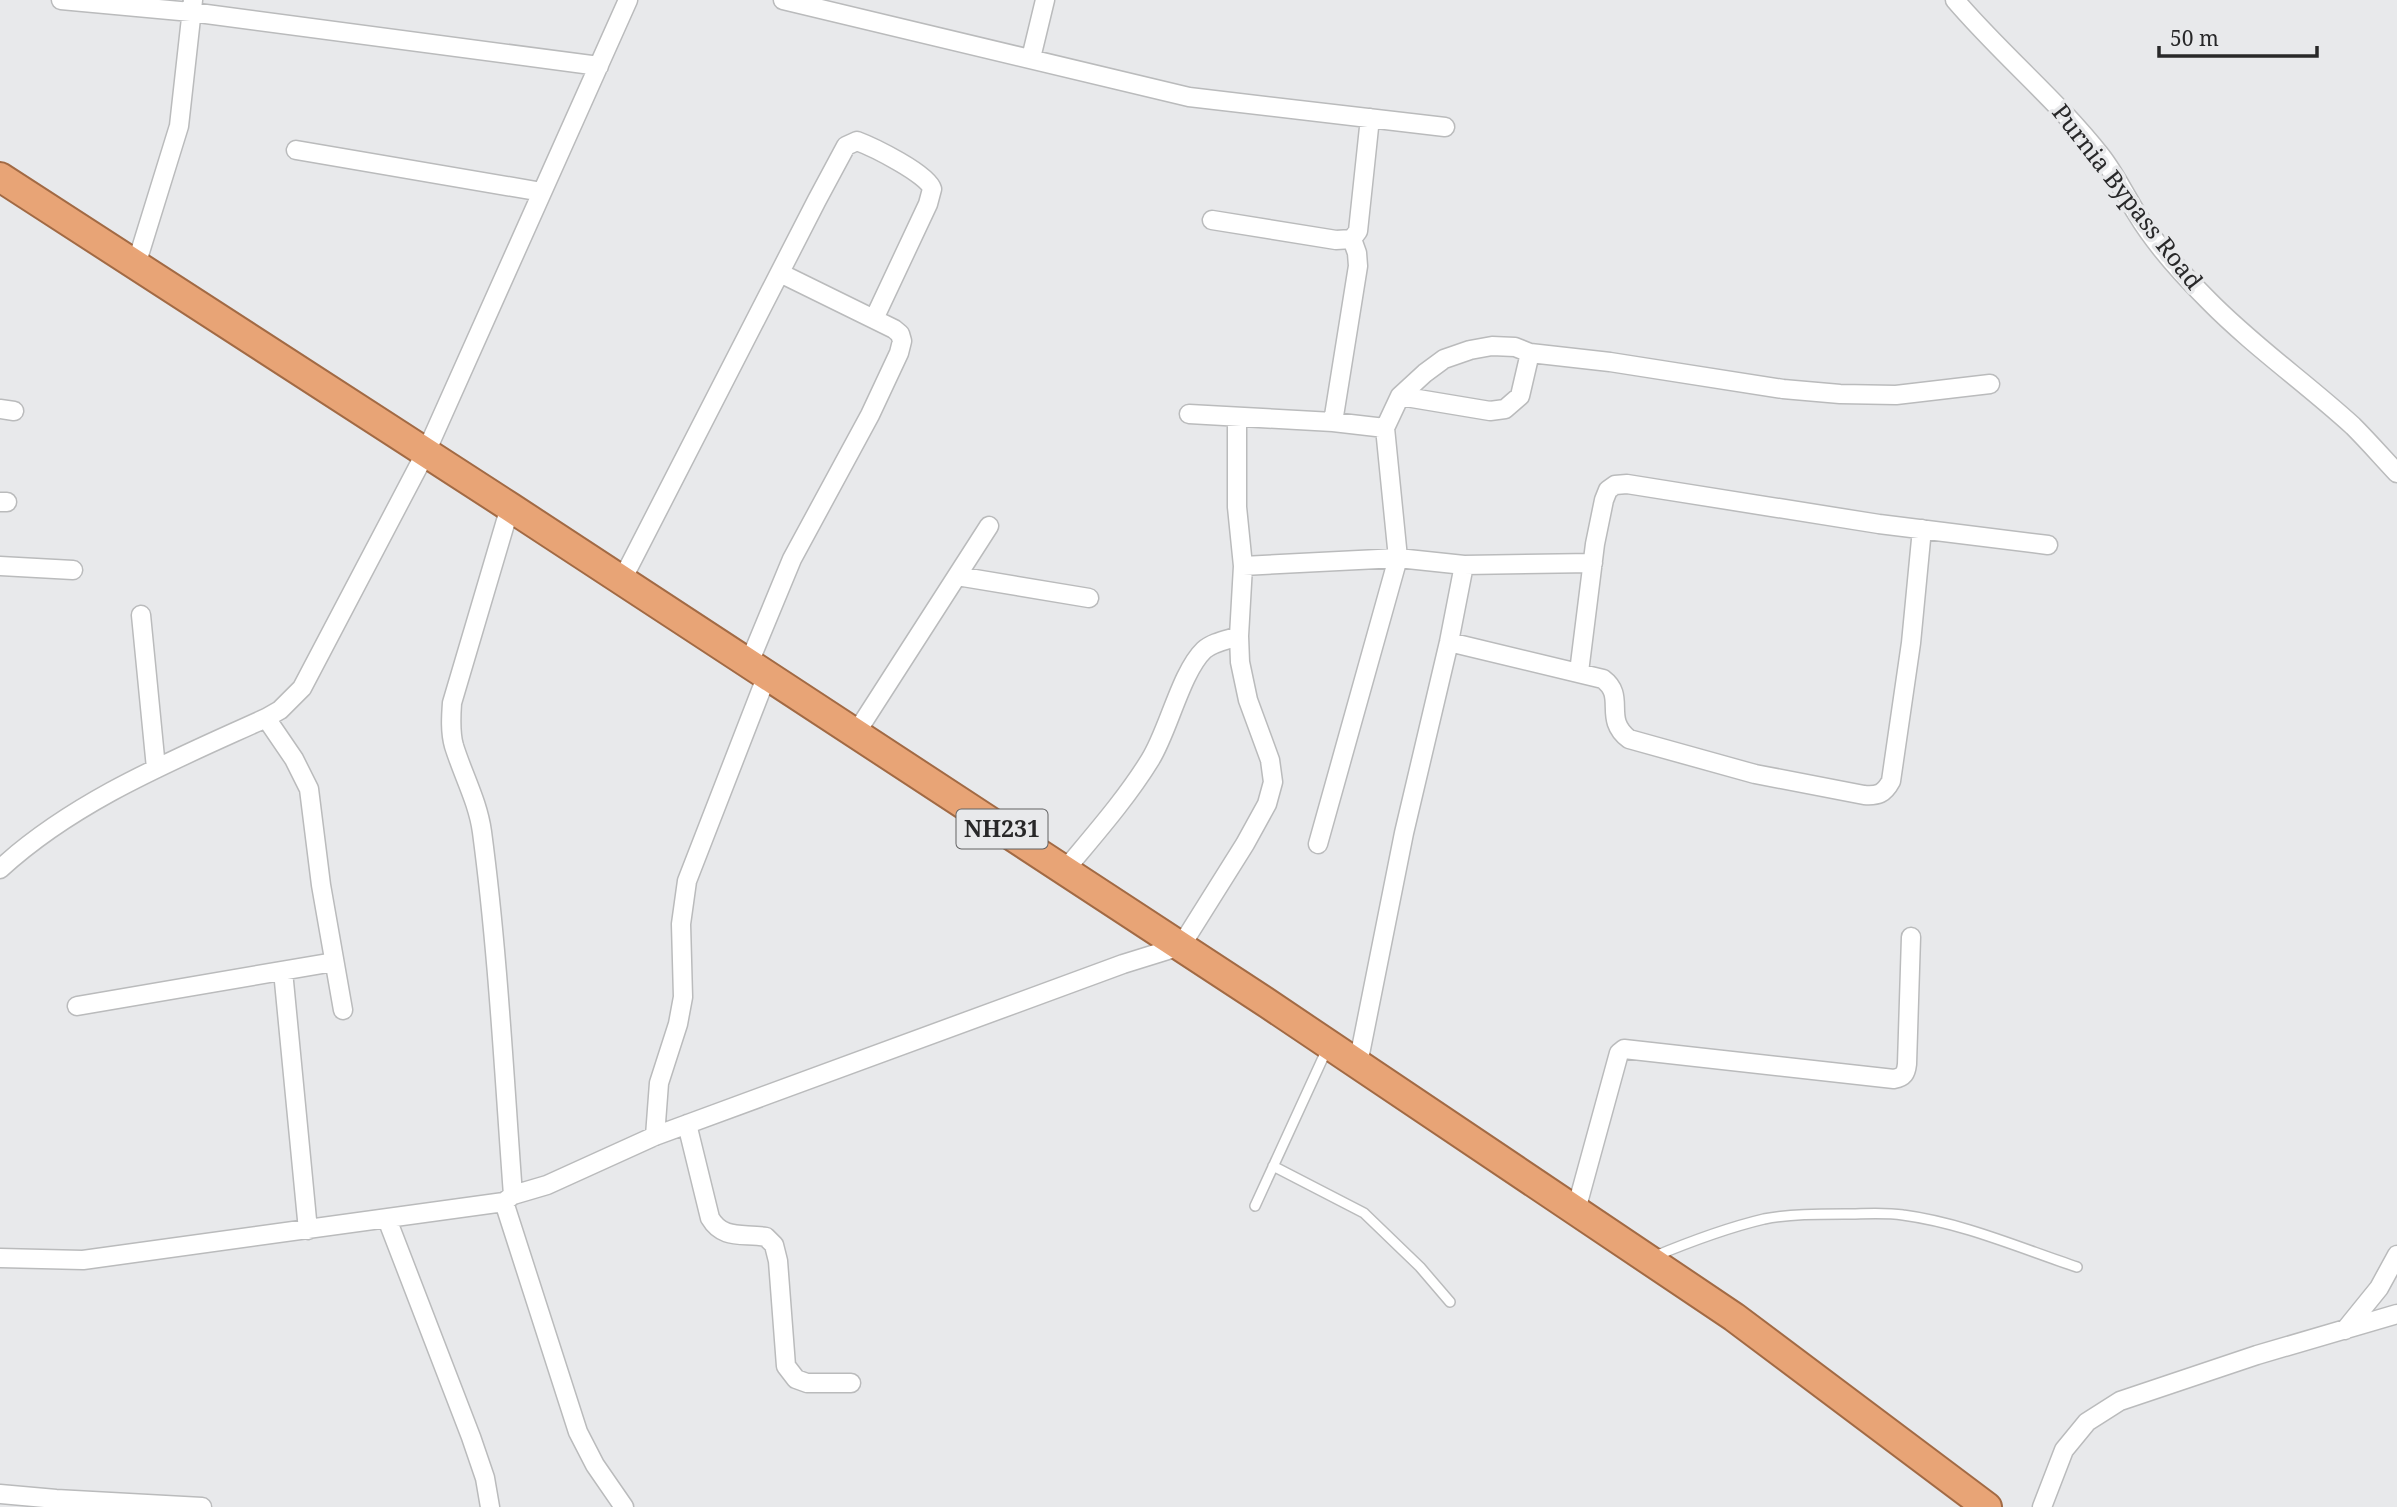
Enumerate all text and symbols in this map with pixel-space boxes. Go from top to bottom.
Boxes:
scale bar [2159,14,2316,58]
text: 50 m [2170,24,2219,52]
street label: Purnia Bypass Road [2045,97,2211,296]
road number: NH231 [956,810,1048,848]

